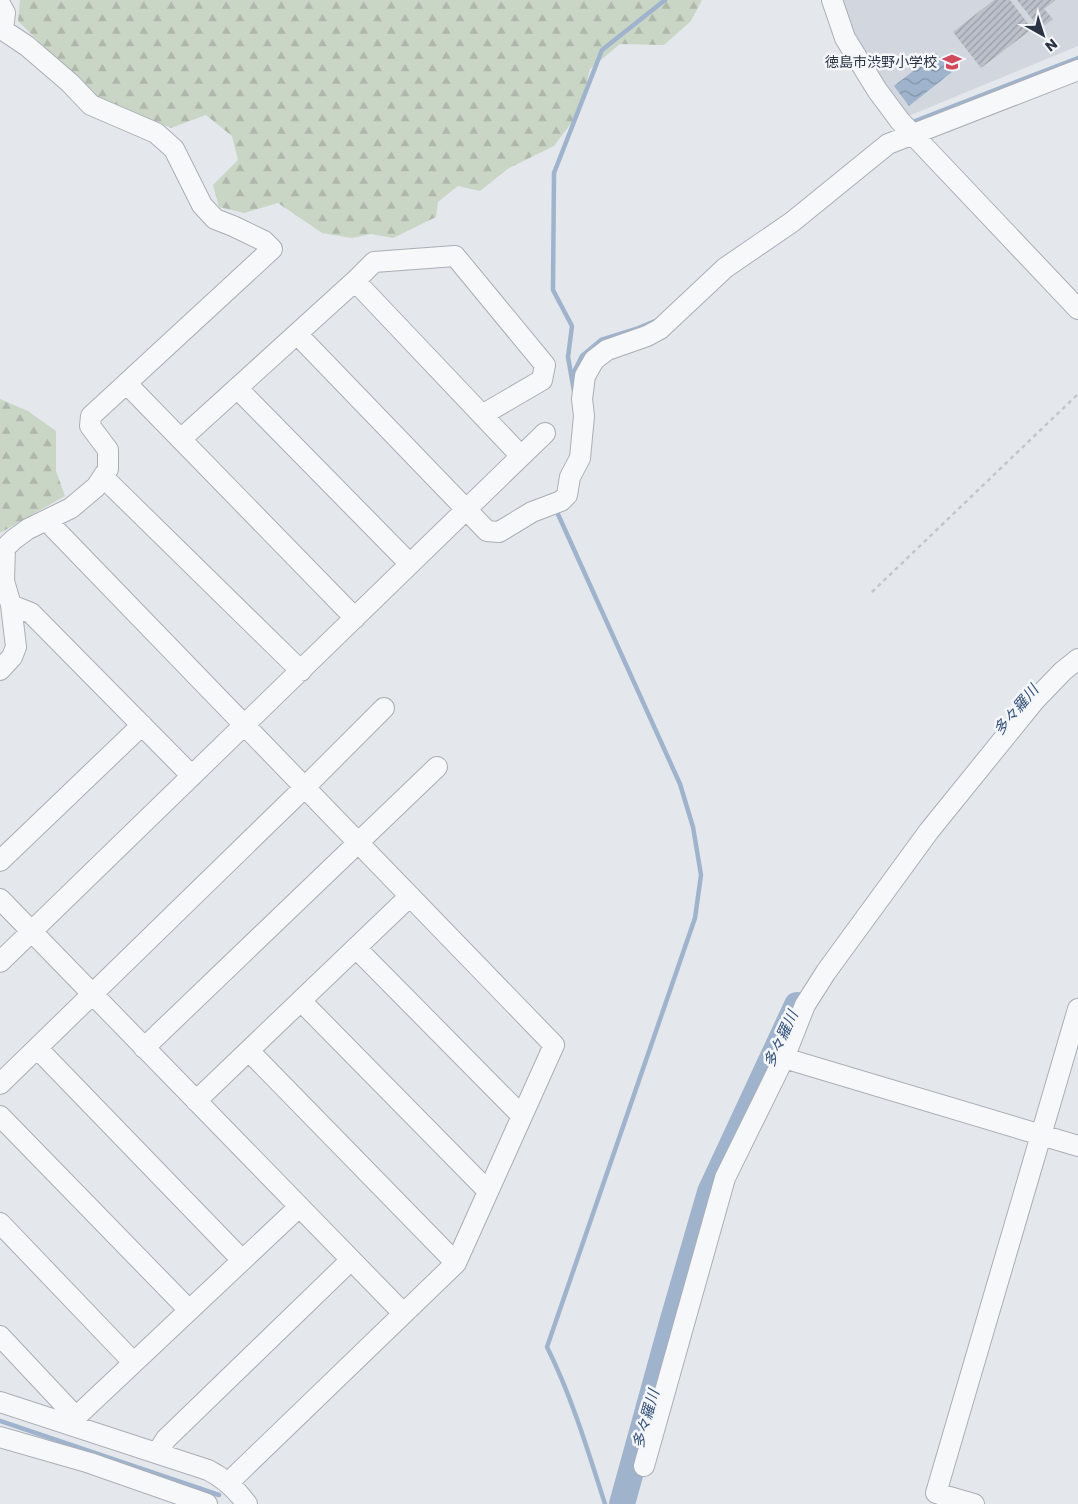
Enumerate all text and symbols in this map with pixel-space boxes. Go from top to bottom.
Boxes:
north arrow [1018,10,1068,60]
text: N [1041,34,1062,56]
school or university icon: 徳島市渋野小学校 [941,51,963,73]
place label: 徳島市渋野小学校 [825,52,937,72]
water label: 多々羅川 [988,678,1044,739]
water label: 多々羅川 [758,1005,804,1070]
water label: 多々羅川 [627,1385,664,1451]

